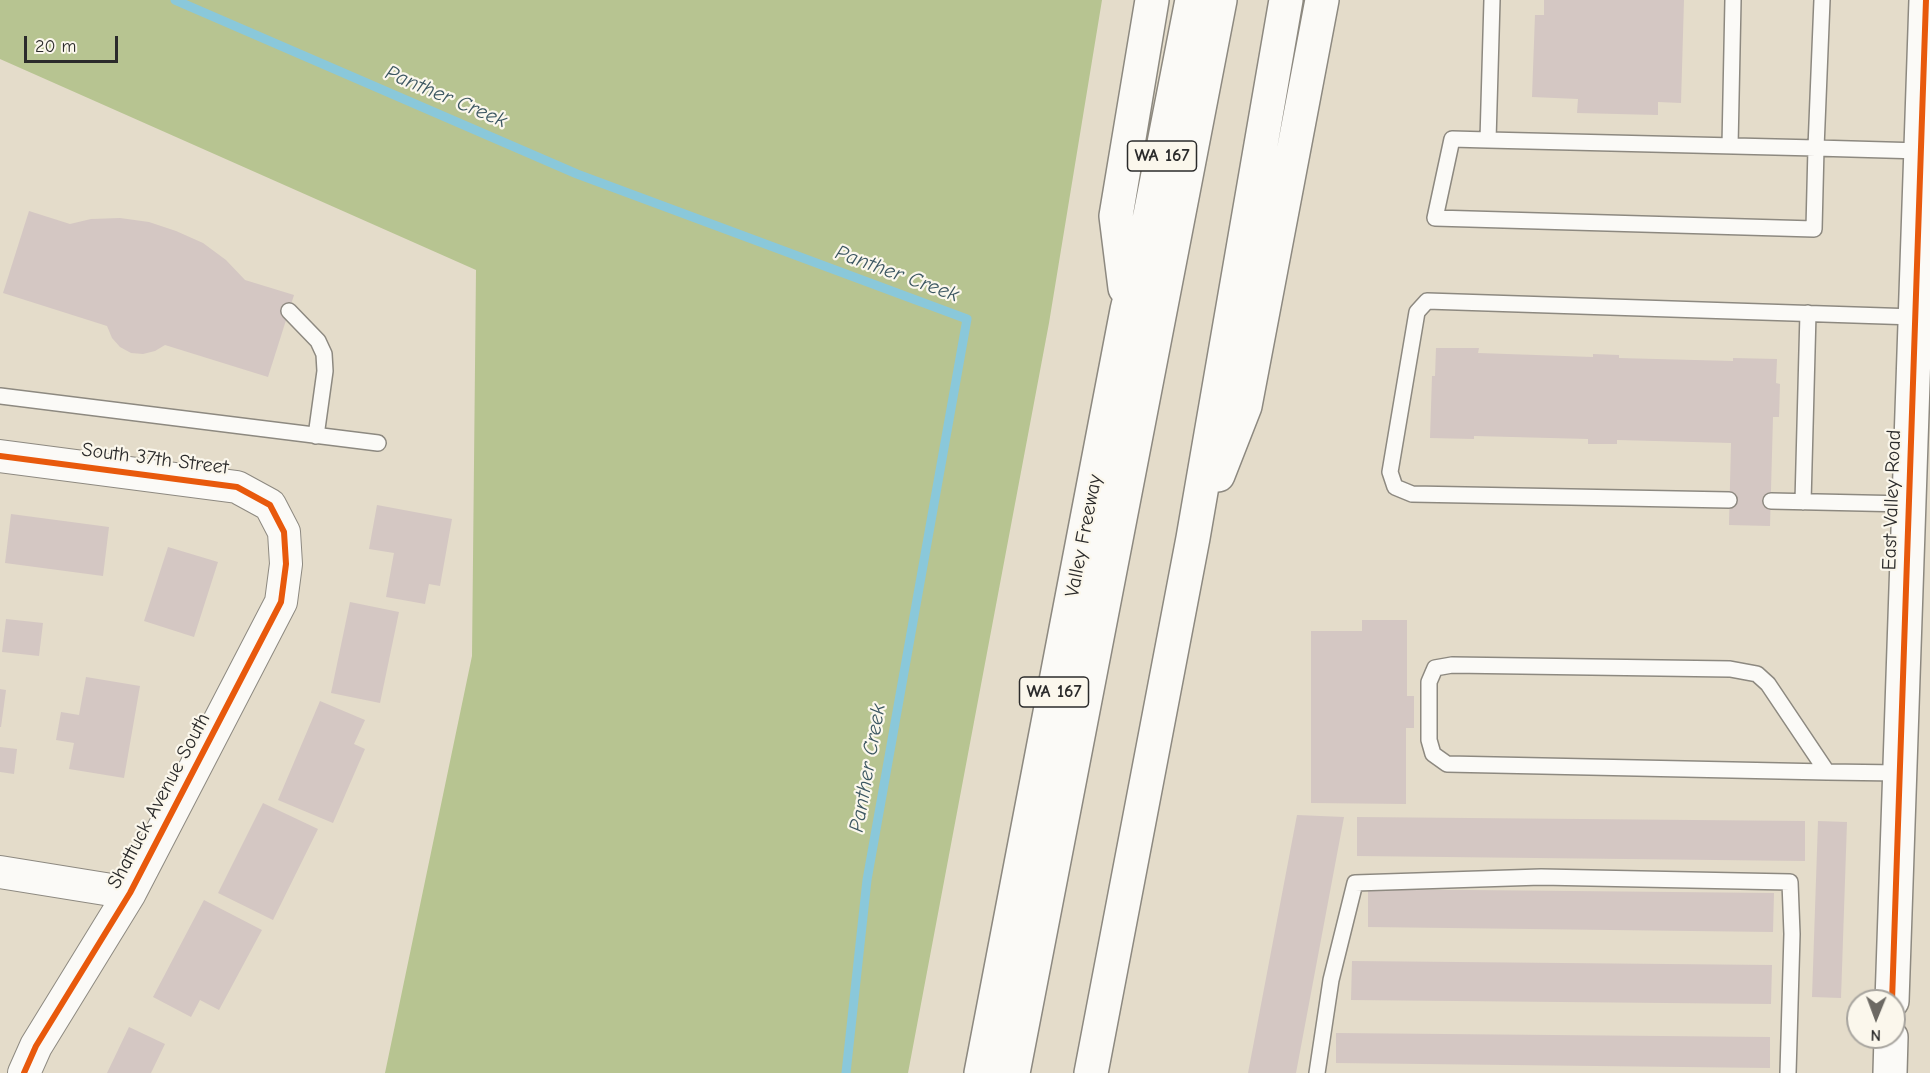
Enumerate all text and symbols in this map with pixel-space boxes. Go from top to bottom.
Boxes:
scale bar [27,24,122,62]
text: 20 m [35,36,76,57]
water label: Panther Creek [381,60,511,134]
road number: WA 167 [1128,141,1196,171]
water label: Panther Creek [832,240,962,308]
street label: East Valley Road [1878,429,1906,571]
street label: South 37th Street [80,438,230,480]
street label: Valley Freeway [1060,473,1108,599]
road number: WA 167 [1020,677,1088,707]
water label: Panther Creek [844,702,892,834]
street label: Shattuck Avenue South [102,709,216,893]
north arrow [1846,989,1906,1049]
text: N [1870,1026,1881,1044]

